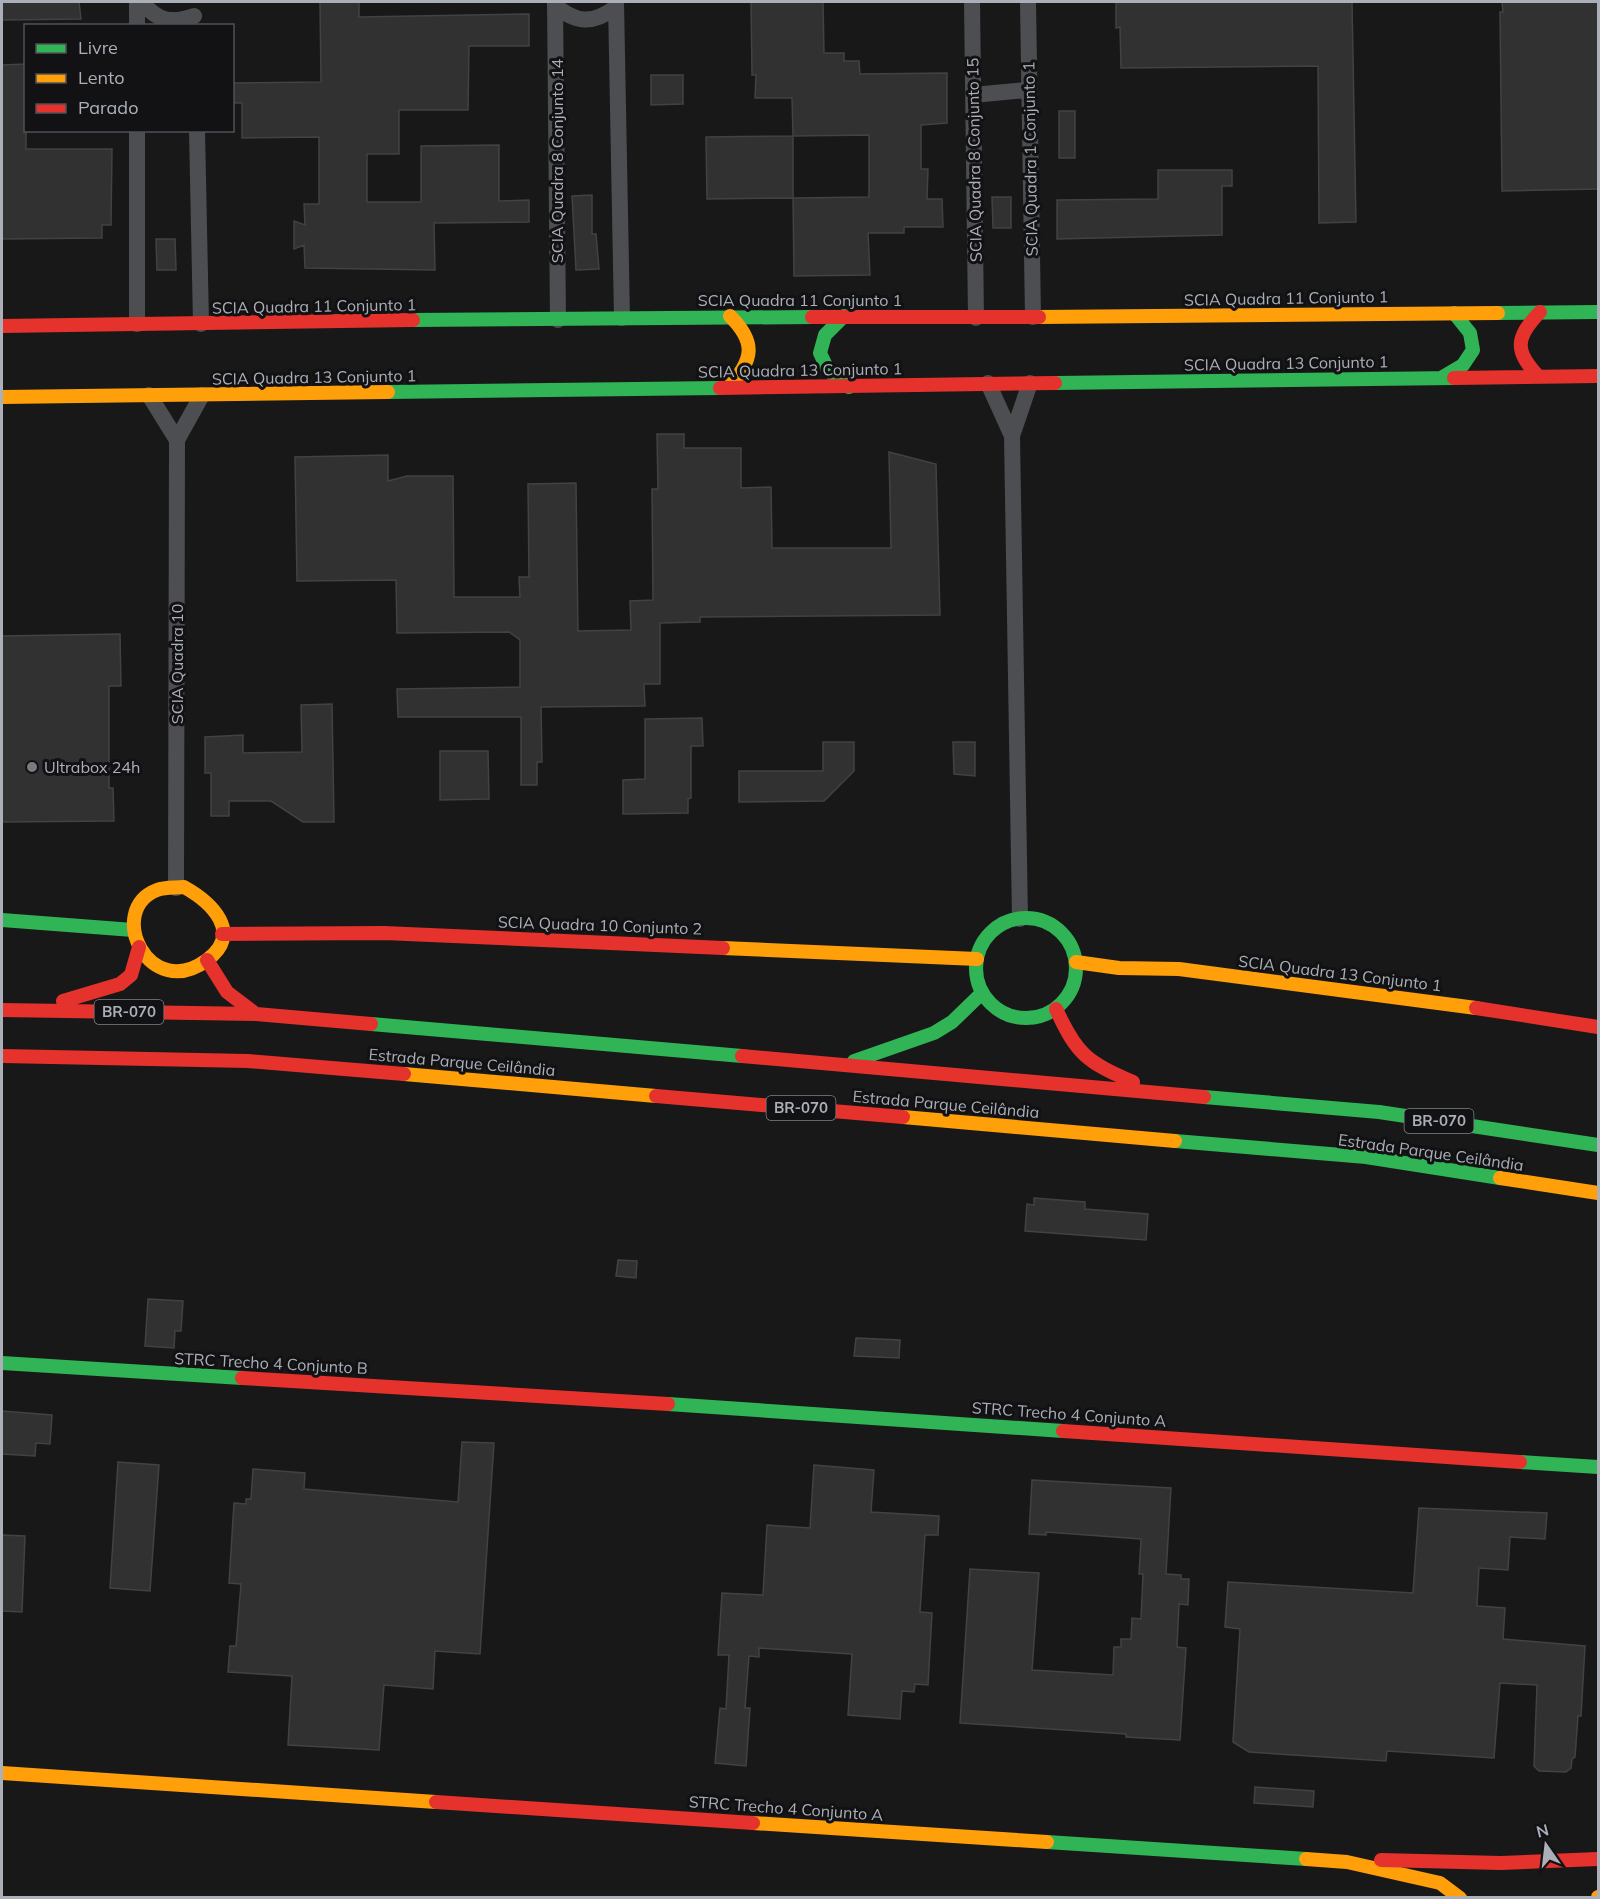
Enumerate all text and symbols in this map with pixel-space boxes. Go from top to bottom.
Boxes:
legend [24,24,234,132]
text: Livre [78,36,118,59]
street label: SCIA Quadra 8 Conjunto 14 [547,58,567,263]
street label: SCIA Quadra 8 Conjunto 15 [962,58,986,262]
street label: SCIA Quadra 1 Conjunto 1 [1018,61,1042,257]
text: Lento [78,66,125,89]
text: Parado [78,96,138,119]
street label: SCIA Quadra 11 Conjunto 1 [1184,286,1388,310]
street label: SCIA Quadra 11 Conjunto 1 [698,290,902,310]
street label: SCIA Quadra 11 Conjunto 1 [212,294,416,318]
street label: SCIA Quadra 13 Conjunto 1 [1184,351,1388,375]
street label: SCIA Quadra 13 Conjunto 1 [698,358,902,382]
street label: SCIA Quadra 13 Conjunto 1 [212,365,416,389]
street label: SCIA Quadra 10 [167,604,187,724]
place label: Ultrabox 24h [44,757,140,777]
marker: Ultrabox 24h [25,760,39,774]
street label: SCIA Quadra 10 Conjunto 2 [498,911,702,939]
street label: SCIA Quadra 13 Conjunto 1 [1237,951,1443,995]
road number: BR-070 [94,1000,164,1024]
street label: Estrada Parque Ceilândia [368,1044,556,1080]
street label: Estrada Parque Ceilândia [852,1086,1040,1122]
road number: BR-070 [766,1096,836,1120]
road number: BR-070 [1404,1109,1474,1133]
street label: Estrada Parque Ceilândia [1337,1129,1525,1175]
street label: STRC Trecho 4 Conjunto B [174,1348,368,1378]
street label: STRC Trecho 4 Conjunto A [971,1397,1167,1431]
street label: STRC Trecho 4 Conjunto A [688,1791,884,1825]
north arrow [1516,1815,1576,1875]
text: N [1534,1819,1551,1842]

